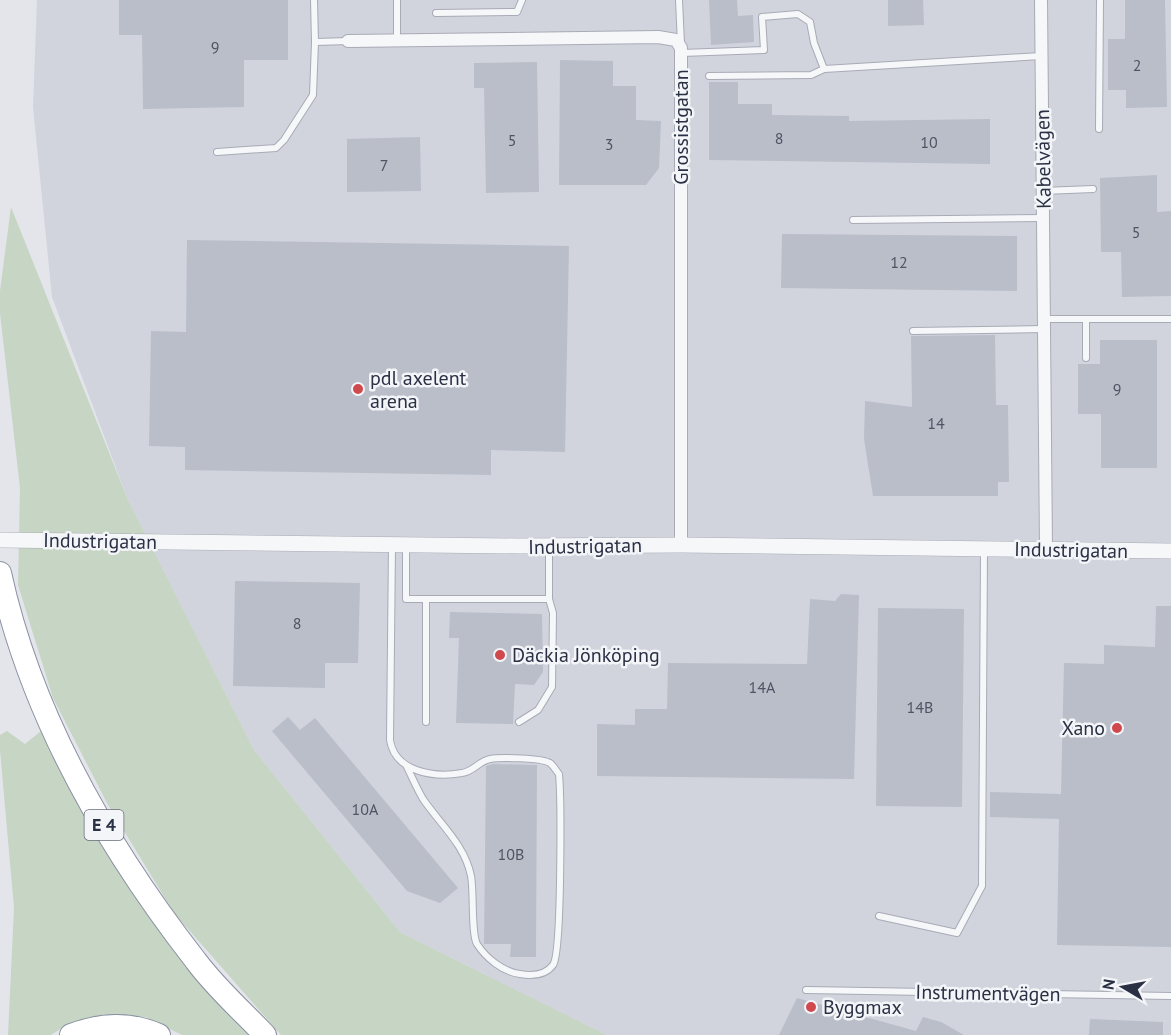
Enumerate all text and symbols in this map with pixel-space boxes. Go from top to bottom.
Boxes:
house number: 9 [211,37,219,57]
house number: 2 [1133,55,1141,75]
street label: Grossistgatan [668,69,694,185]
street label: Kabelvägen [1029,109,1057,209]
house number: 8 [775,128,783,148]
house number: 5 [508,130,516,150]
house number: 10 [920,132,938,152]
house number: 3 [605,134,613,154]
house number: 7 [380,155,388,175]
house number: 5 [1132,222,1140,242]
house number: 12 [890,252,908,272]
place label: pdl axelent arena [370,365,467,414]
house number: 9 [1113,379,1121,399]
marker: pdl axelent arena [351,382,365,396]
house number: 14 [927,413,945,433]
street label: Industrigatan [43,527,157,555]
street label: Industrigatan [528,532,642,560]
street label: Industrigatan [1014,536,1128,564]
house number: 8 [293,613,301,633]
place label: Däckia Jönköping [512,642,660,668]
marker: Däckia Jönköping [493,648,507,662]
house number: 14A [749,677,776,697]
house number: 14B [907,697,933,717]
place label: Xano [1062,715,1105,741]
marker: Xano [1110,721,1124,735]
house number: 10A [352,799,379,819]
road number: E 4 [84,810,124,840]
house number: 10B [498,844,524,864]
north arrow [1093,957,1153,1017]
text: N [1097,977,1119,991]
street label: Instrumentvägen [915,979,1061,1007]
place label: Byggmax [823,994,902,1020]
marker: Byggmax [804,1000,818,1014]

